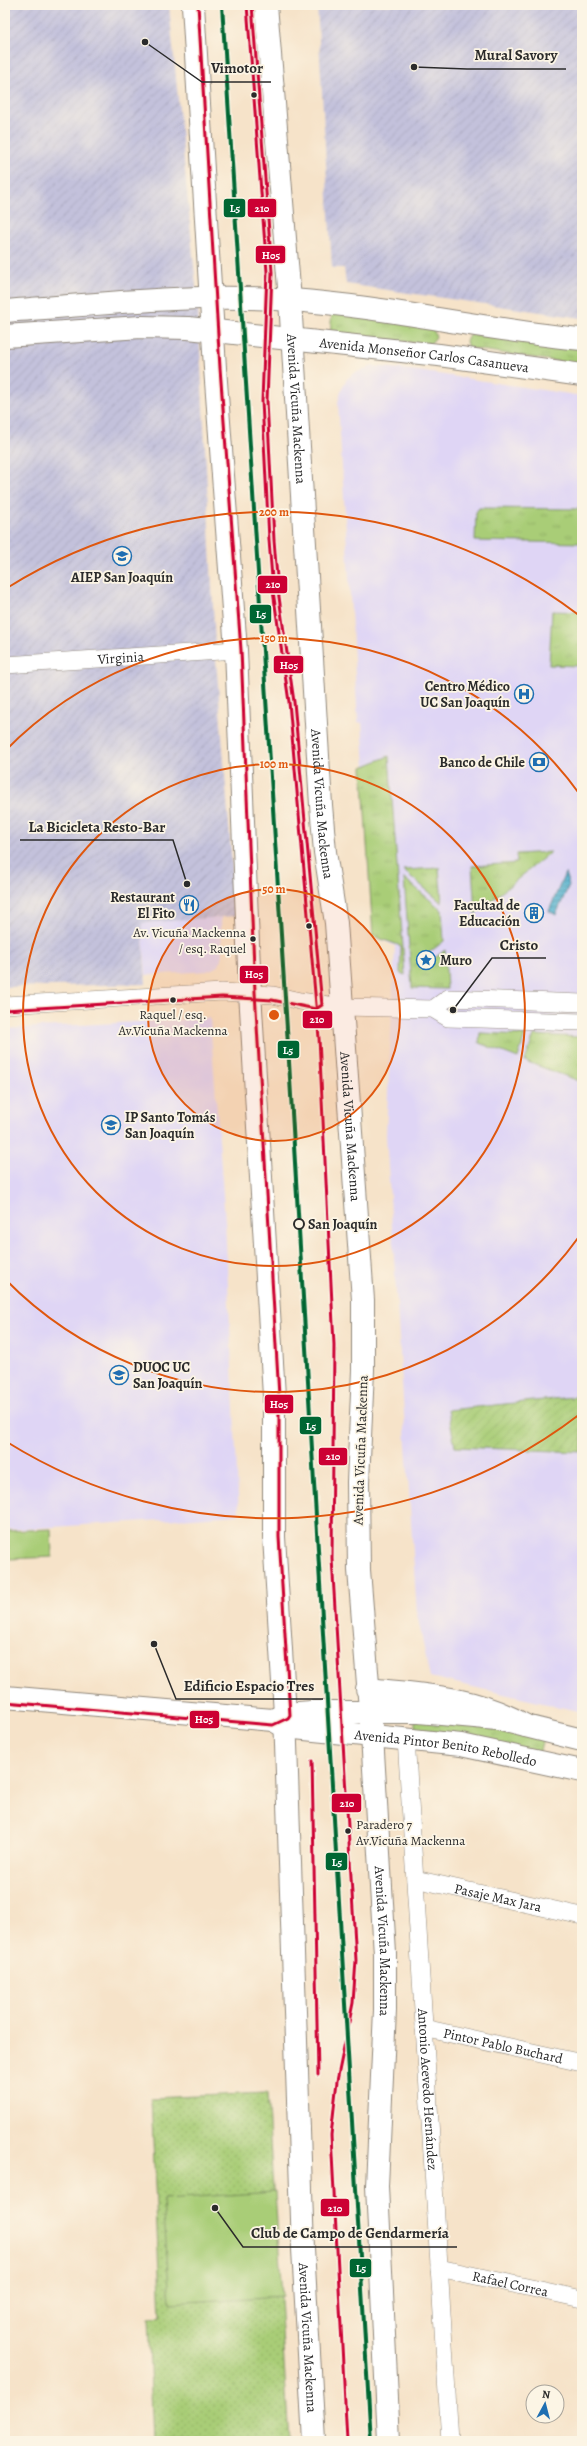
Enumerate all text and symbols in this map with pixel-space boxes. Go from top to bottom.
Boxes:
callout: Mural Savory [467,42,566,69]
text: Mural Savory [474,45,559,65]
callout: Vimotor [202,55,271,82]
text: Vimotor [210,58,263,78]
unlabelled marker [249,90,259,100]
line badge: L5 [223,198,246,218]
line badge: 210 [247,198,277,218]
text: L5 [230,201,241,216]
text: 210 [255,201,270,216]
line badge: H05 [255,245,286,264]
text: H05 [262,248,281,263]
street label: Avenida Vicuña Mackenna [282,332,310,485]
street label: Avenida Monseñor Carlos Casanueva [317,333,531,378]
text: 200 m [259,504,289,520]
school or university icon: AIEP San Joaquín [111,545,133,567]
place label: AIEP San Joaquín [70,568,173,587]
line badge: 210 [257,575,288,594]
text: 210 [266,577,281,592]
line badge: L5 [249,604,272,624]
text: L5 [256,607,267,622]
text: 150 m [260,630,288,646]
street label: Virginia [96,647,145,669]
line badge: H05 [273,655,304,674]
text: H05 [280,658,299,673]
place label: Centro Médico UC San Joaquín [420,677,510,712]
hospital icon: Centro Médico UC San Joaquín [513,683,535,705]
street label: Avenida Vicuña Mackenna [306,727,338,881]
bank icon: Banco de Chile [528,751,550,773]
place label: Banco de Chile [439,753,526,772]
text: 100 m [260,756,288,772]
callout: La Bicicleta Resto-Bar [20,813,173,840]
text: La Bicicleta Resto-Bar [28,817,166,837]
text: 50 m [262,881,286,897]
place label: Restaurant El Fito [110,888,175,923]
restaurant icon: Restaurant El Fito [178,894,200,916]
place label: Facultad de Educación [454,896,521,931]
building icon: Facultad de Educación [523,902,545,924]
unlabelled marker [304,921,314,931]
place label: Av. Vicuña Mackenna / esq. Raquel [132,924,246,957]
callout: Cristo [492,931,546,958]
marker: Av. Vicuña Mackenna / esq. Raquel [248,934,258,944]
text: Cristo [500,935,538,955]
place icon: Muro [415,949,437,971]
place label: Muro [440,951,472,970]
line badge: H05 [239,965,269,984]
text: H05 [245,967,264,982]
marker: Raquel / esq. Av.Vicuña Mackenna [168,995,178,1005]
place label: Raquel / esq. Av.Vicuña Mackenna [117,1006,228,1039]
centre of rings [267,1008,281,1022]
line badge: 210 [302,1010,333,1029]
text: 210 [310,1012,325,1027]
line badge: L5 [277,1040,300,1059]
text: L5 [283,1043,294,1058]
street label: Avenida Vicuña Mackenna [335,1050,365,1203]
place label: IP Santo Tomás San Joaquín [125,1108,216,1143]
school or university icon: IP Santo Tomás San Joaquín [100,1114,122,1136]
place label: San Joaquín [308,1215,378,1234]
marker: San Joaquín [293,1218,305,1230]
place label: DUOC UC San Joaquín [133,1358,203,1393]
school or university icon: DUOC UC San Joaquín [108,1364,130,1386]
street label: Avenida Vicuña Mackenna [348,1374,373,1526]
line badge: H05 [264,1394,294,1414]
text: H05 [270,1397,289,1412]
line badge: L5 [299,1416,322,1435]
text: L5 [306,1419,317,1434]
line badge: 210 [318,1447,348,1466]
text: 210 [326,1449,341,1464]
callout: Edificio Espacio Tres [176,1672,323,1699]
text: Edificio Espacio Tres [184,1676,314,1696]
line badge: H05 [189,1710,220,1729]
text: H05 [195,1712,214,1727]
street label: Avenida Pintor Benito Rebolledo [353,1725,539,1771]
line badge: 210 [331,1793,362,1813]
text: 210 [340,1796,355,1811]
place label: Paradero 7 Av.Vicuña Mackenna [355,1816,465,1849]
marker: Paradero 7 Av.Vicuña Mackenna [343,1826,353,1836]
line badge: L5 [325,1852,348,1871]
text: L5 [332,1855,343,1870]
street label: Avenida Vicuña Mackenna [370,1865,394,2017]
street label: Pasaje Max Jara [452,1879,544,1917]
street label: Antonio Acevedo Hernández [413,2007,442,2171]
street label: Pintor Pablo Buchard [441,2024,565,2069]
line badge: 210 [320,2198,350,2217]
text: 210 [328,2201,343,2216]
callout: Club de Campo de Gendarmería [243,2220,457,2247]
text: Club de Campo de Gendarmería [251,2223,450,2243]
line badge: L5 [349,2258,372,2278]
street label: Avenida Vicuña Mackenna [294,2261,321,2414]
text: L5 [356,2261,367,2276]
street label: Rafael Correa [470,2266,550,2302]
north arrow [525,2384,565,2424]
text: N [541,2387,551,2403]

